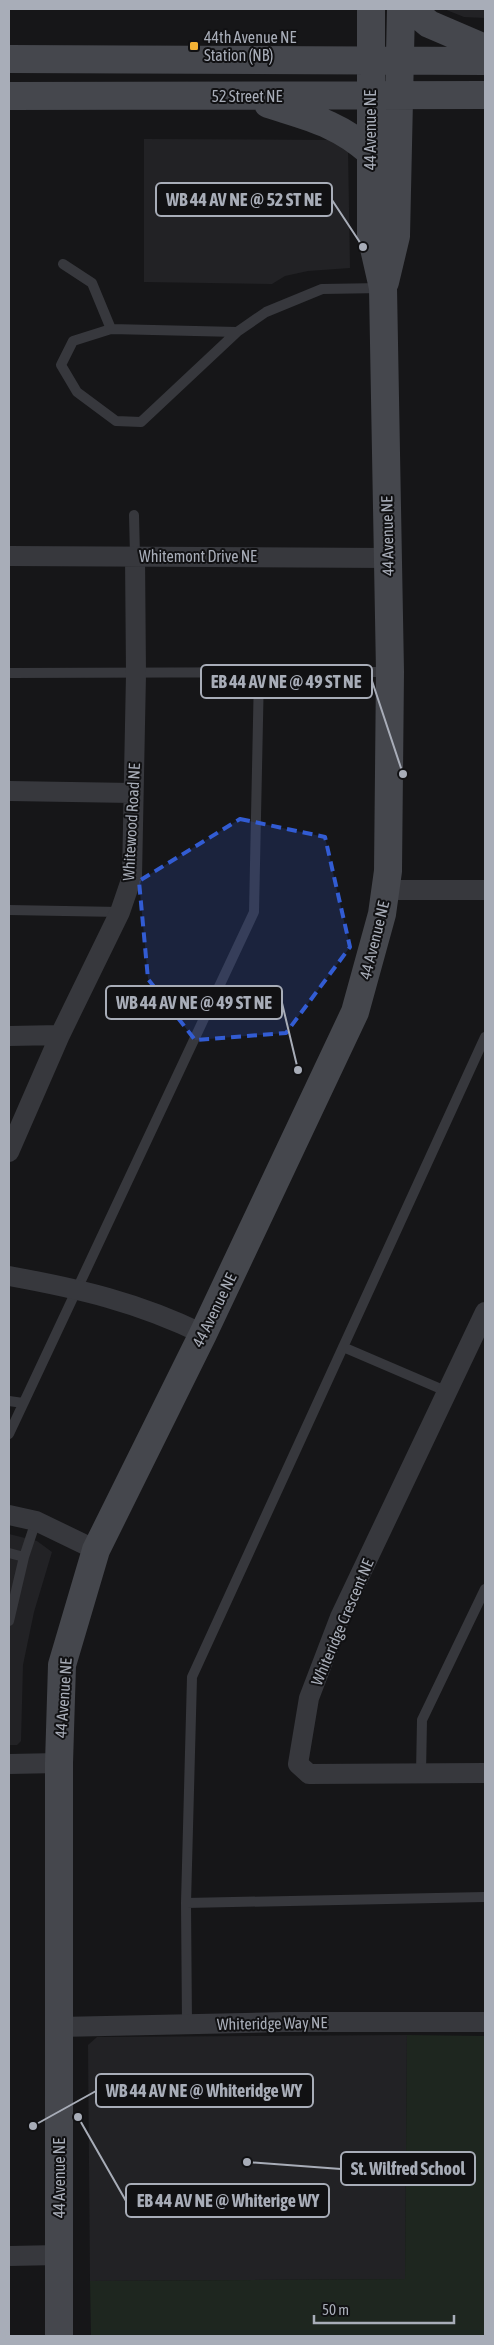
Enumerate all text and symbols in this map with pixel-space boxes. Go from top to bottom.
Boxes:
place label: 44th Avenue NE Station (NB) [204,28,297,65]
marker: 44th Avenue NE Station (NB) [188,40,200,52]
street label: 52 Street NE [212,87,283,105]
street label: 44 Avenue NE [361,90,379,170]
callout: WB 44 AV NE @ 52 ST NE [156,183,332,216]
text: WB 44 AV NE @ 52 ST NE [165,189,322,210]
street label: 44 Avenue NE [377,496,397,576]
street label: Whitemont Drive NE [139,547,257,565]
callout: EB 44 AV NE @ 49 ST NE [201,665,372,698]
text: EB 44 AV NE @ 49 ST NE [211,671,362,692]
street label: Whitewood Road NE [119,763,143,881]
street label: 44 Avenue NE [356,899,392,981]
callout: WB 44 AV NE @ 49 ST NE [106,986,282,1019]
text: WB 44 AV NE @ 49 ST NE [115,992,272,1013]
street label: 44 Avenue NE [188,1270,240,1350]
street label: Whiteridge Crescent NE [307,1556,378,1688]
street label: 44 Avenue NE [51,1657,75,1739]
street label: Whiteridge Way NE [217,2013,328,2034]
callout: WB 44 AV NE @ Whiteridge WY [96,2074,313,2107]
text: WB 44 AV NE @ Whiteridge WY [105,2080,303,2101]
street label: 44 Avenue NE [50,2138,68,2218]
callout: St. Wilfred School [341,2152,475,2185]
text: St. Wilfred School [351,2158,465,2179]
callout: EB 44 AV NE @ Whiterige WY [126,2184,329,2217]
text: EB 44 AV NE @ Whiterige WY [137,2190,320,2211]
scale bar [314,2292,454,2324]
text: 50 m [322,2301,349,2318]

